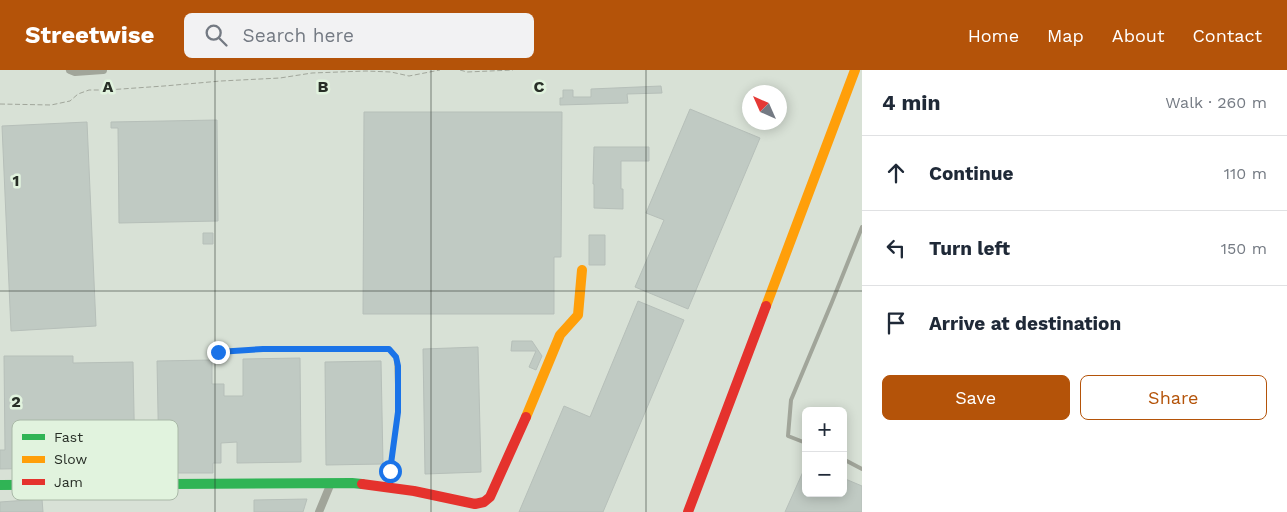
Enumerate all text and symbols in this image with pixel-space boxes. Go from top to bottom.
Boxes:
search box [184,13,534,58]
text: Streetwise [25,21,154,49]
icon: search [202,21,230,49]
text: Search here [242,24,354,47]
text: Home [968,25,1019,46]
text: Map [1047,25,1084,46]
text: About [1112,25,1164,46]
text: Contact [1192,25,1262,46]
text: A [103,77,114,96]
text: B [318,77,329,96]
text: C [534,77,545,96]
north arrow [742,85,787,130]
text: 4 min [882,90,940,115]
text: Walk · 260 m [1165,93,1267,112]
icon: ahead [882,159,910,187]
text: Continue [929,162,1013,185]
text: 110 m [1224,164,1267,183]
text: 1 [13,171,19,190]
icon: left [882,234,910,262]
text: Turn left [929,237,1010,260]
text: 150 m [1221,239,1267,258]
icon: arrive [882,309,910,337]
text: Arrive at destination [929,312,1121,335]
route end [207,341,230,364]
button: Save [882,375,1070,420]
button: Share [1080,375,1267,420]
text: 2 [11,392,21,411]
map controls [802,407,847,497]
button: + [802,407,847,452]
legend [12,420,178,500]
text: Fast [54,429,83,445]
text: Slow [54,451,87,467]
button: − [802,452,847,497]
route start [379,460,402,483]
text: Jam [54,474,83,490]

